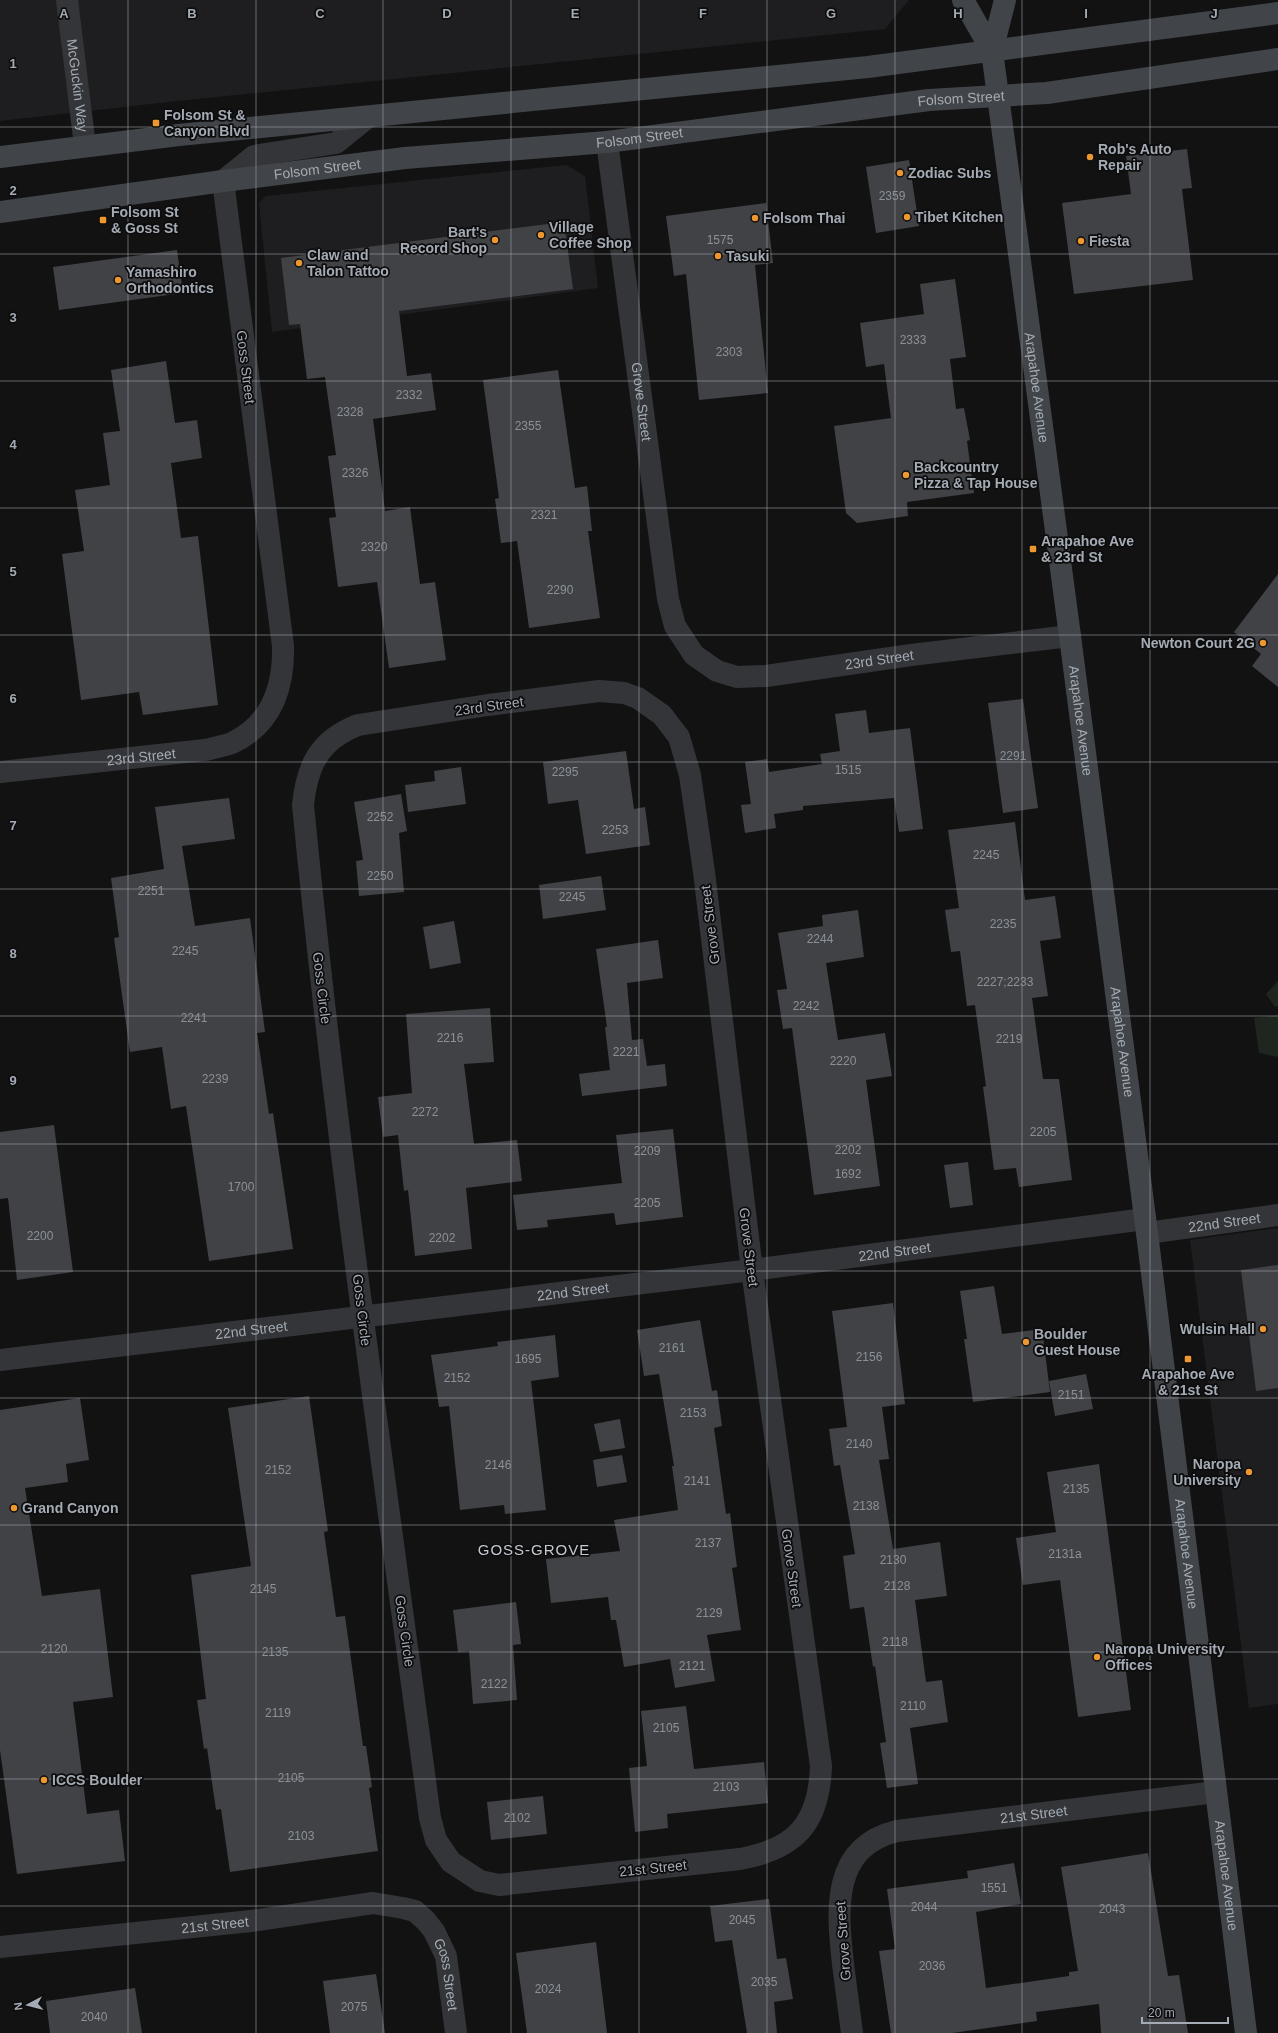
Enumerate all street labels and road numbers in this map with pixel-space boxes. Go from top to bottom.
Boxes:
street label: McGuckin Way [64,38,91,133]
street label: Folsom Street [916,88,1005,109]
street label: Folsom Street [596,124,684,151]
street label: Folsom Street [273,156,361,183]
street label: Goss Street [234,329,258,405]
street label: Arapahoe Avenue [1022,331,1052,444]
street label: Grove Street [628,361,655,442]
street label: 23rd Street [844,647,915,672]
street label: Arapahoe Avenue [1066,664,1096,777]
street label: 23rd Street [454,693,525,719]
street label: 23rd Street [106,745,177,769]
street label: Grove Street [697,885,723,965]
street label: Goss Circle [310,951,334,1025]
street label: Arapahoe Avenue [1107,986,1137,1098]
street label: Grove Street [736,1207,762,1287]
street label: 22nd Street [1187,1210,1261,1235]
street label: 22nd Street [857,1239,932,1264]
street label: Goss Circle [350,1273,374,1347]
street label: 22nd Street [536,1279,610,1304]
street label: 22nd Street [214,1318,288,1342]
street label: Arapahoe Avenue [1172,1498,1201,1610]
street label: Grove Street [779,1528,805,1609]
street label: Goss Circle [392,1594,418,1668]
street label: 21st Street [999,1802,1068,1826]
street label: Arapahoe Avenue [1212,1819,1241,1932]
street label: 21st Street [618,1856,688,1879]
street label: Grove Street [832,1901,854,1981]
street label: 21st Street [180,1913,249,1936]
street label: Goss Street [431,1936,461,2012]

